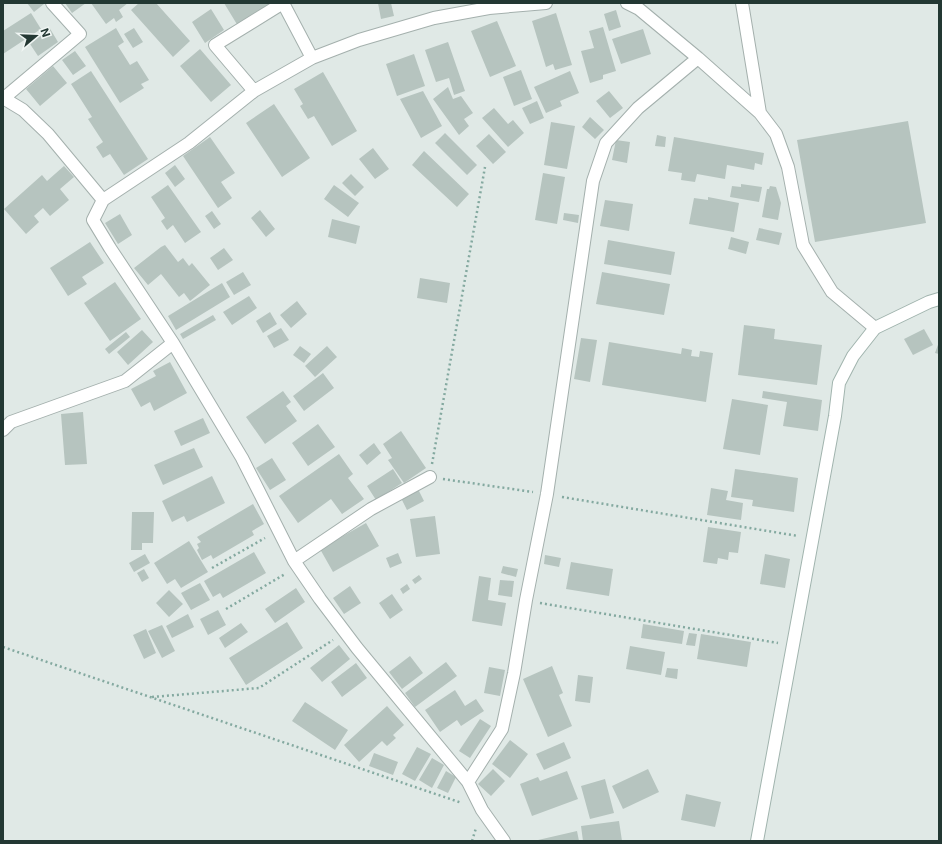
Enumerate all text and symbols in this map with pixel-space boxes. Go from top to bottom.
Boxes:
north arrow [16,16,56,56]
text: N [37,26,53,39]

